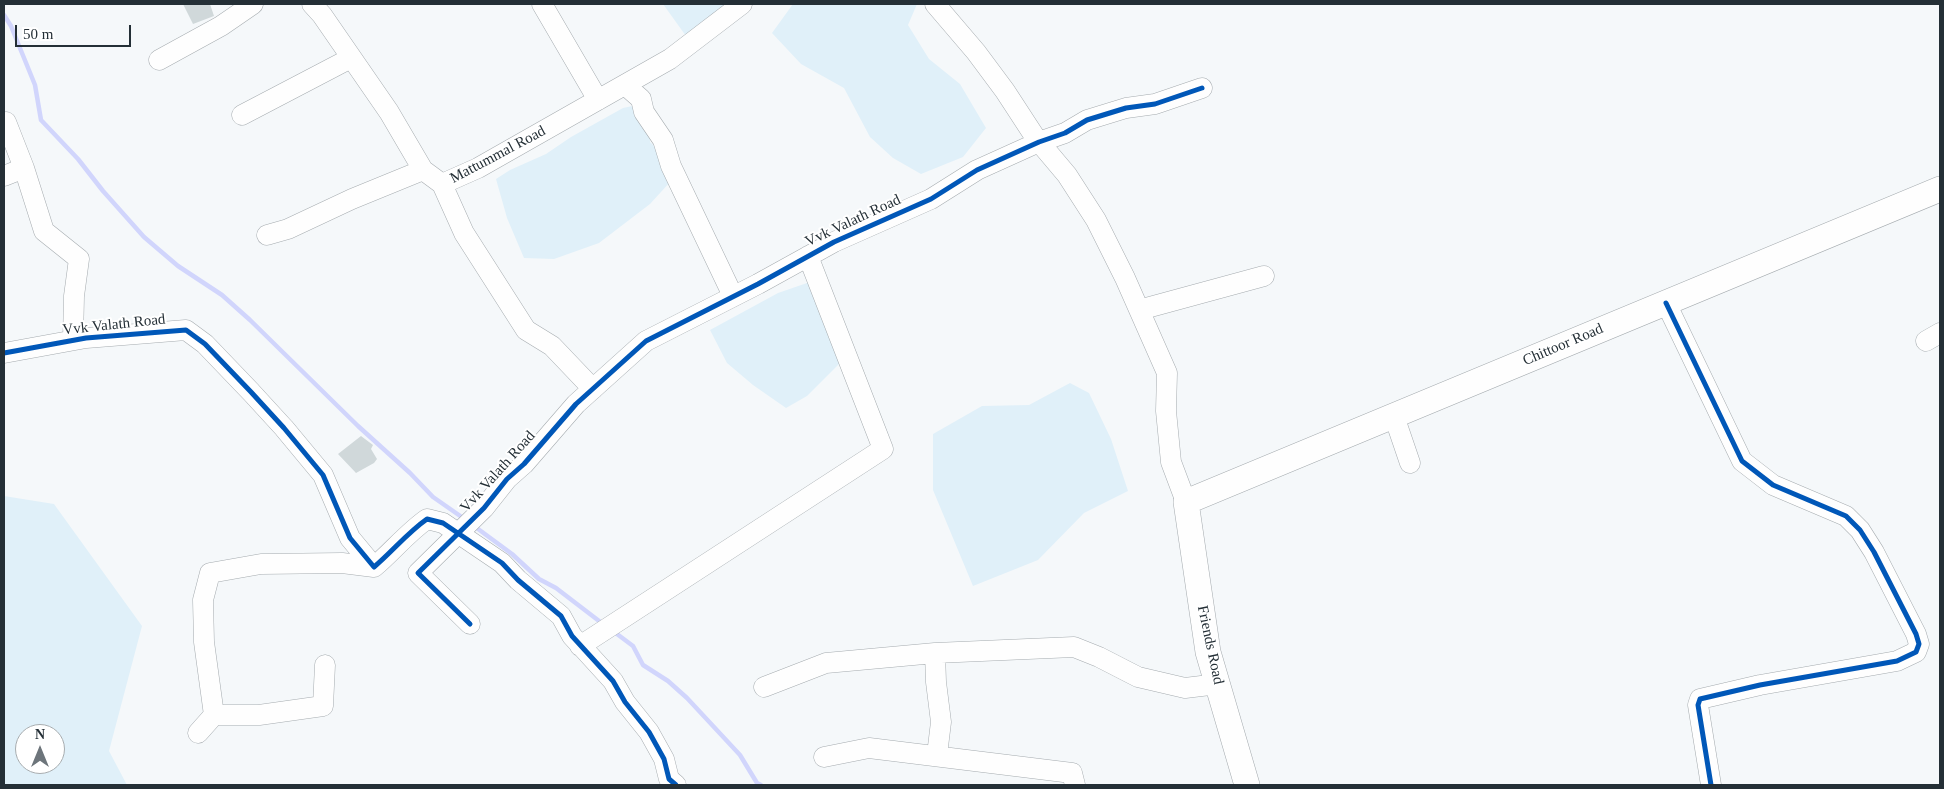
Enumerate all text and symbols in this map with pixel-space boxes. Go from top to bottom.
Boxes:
scale bar [18,15,134,47]
text: 50 m [23,26,53,42]
street label: Mattummal Road [447,122,549,188]
street label: Vvk Valath Road [802,191,904,251]
street label: Vvk Valath Road [62,311,166,339]
street label: Chittoor Road [1520,320,1606,370]
street label: Vvk Valath Road [457,428,539,516]
street label: Friends Road [1193,604,1227,686]
north arrow [15,724,65,774]
text: N [35,727,45,742]

